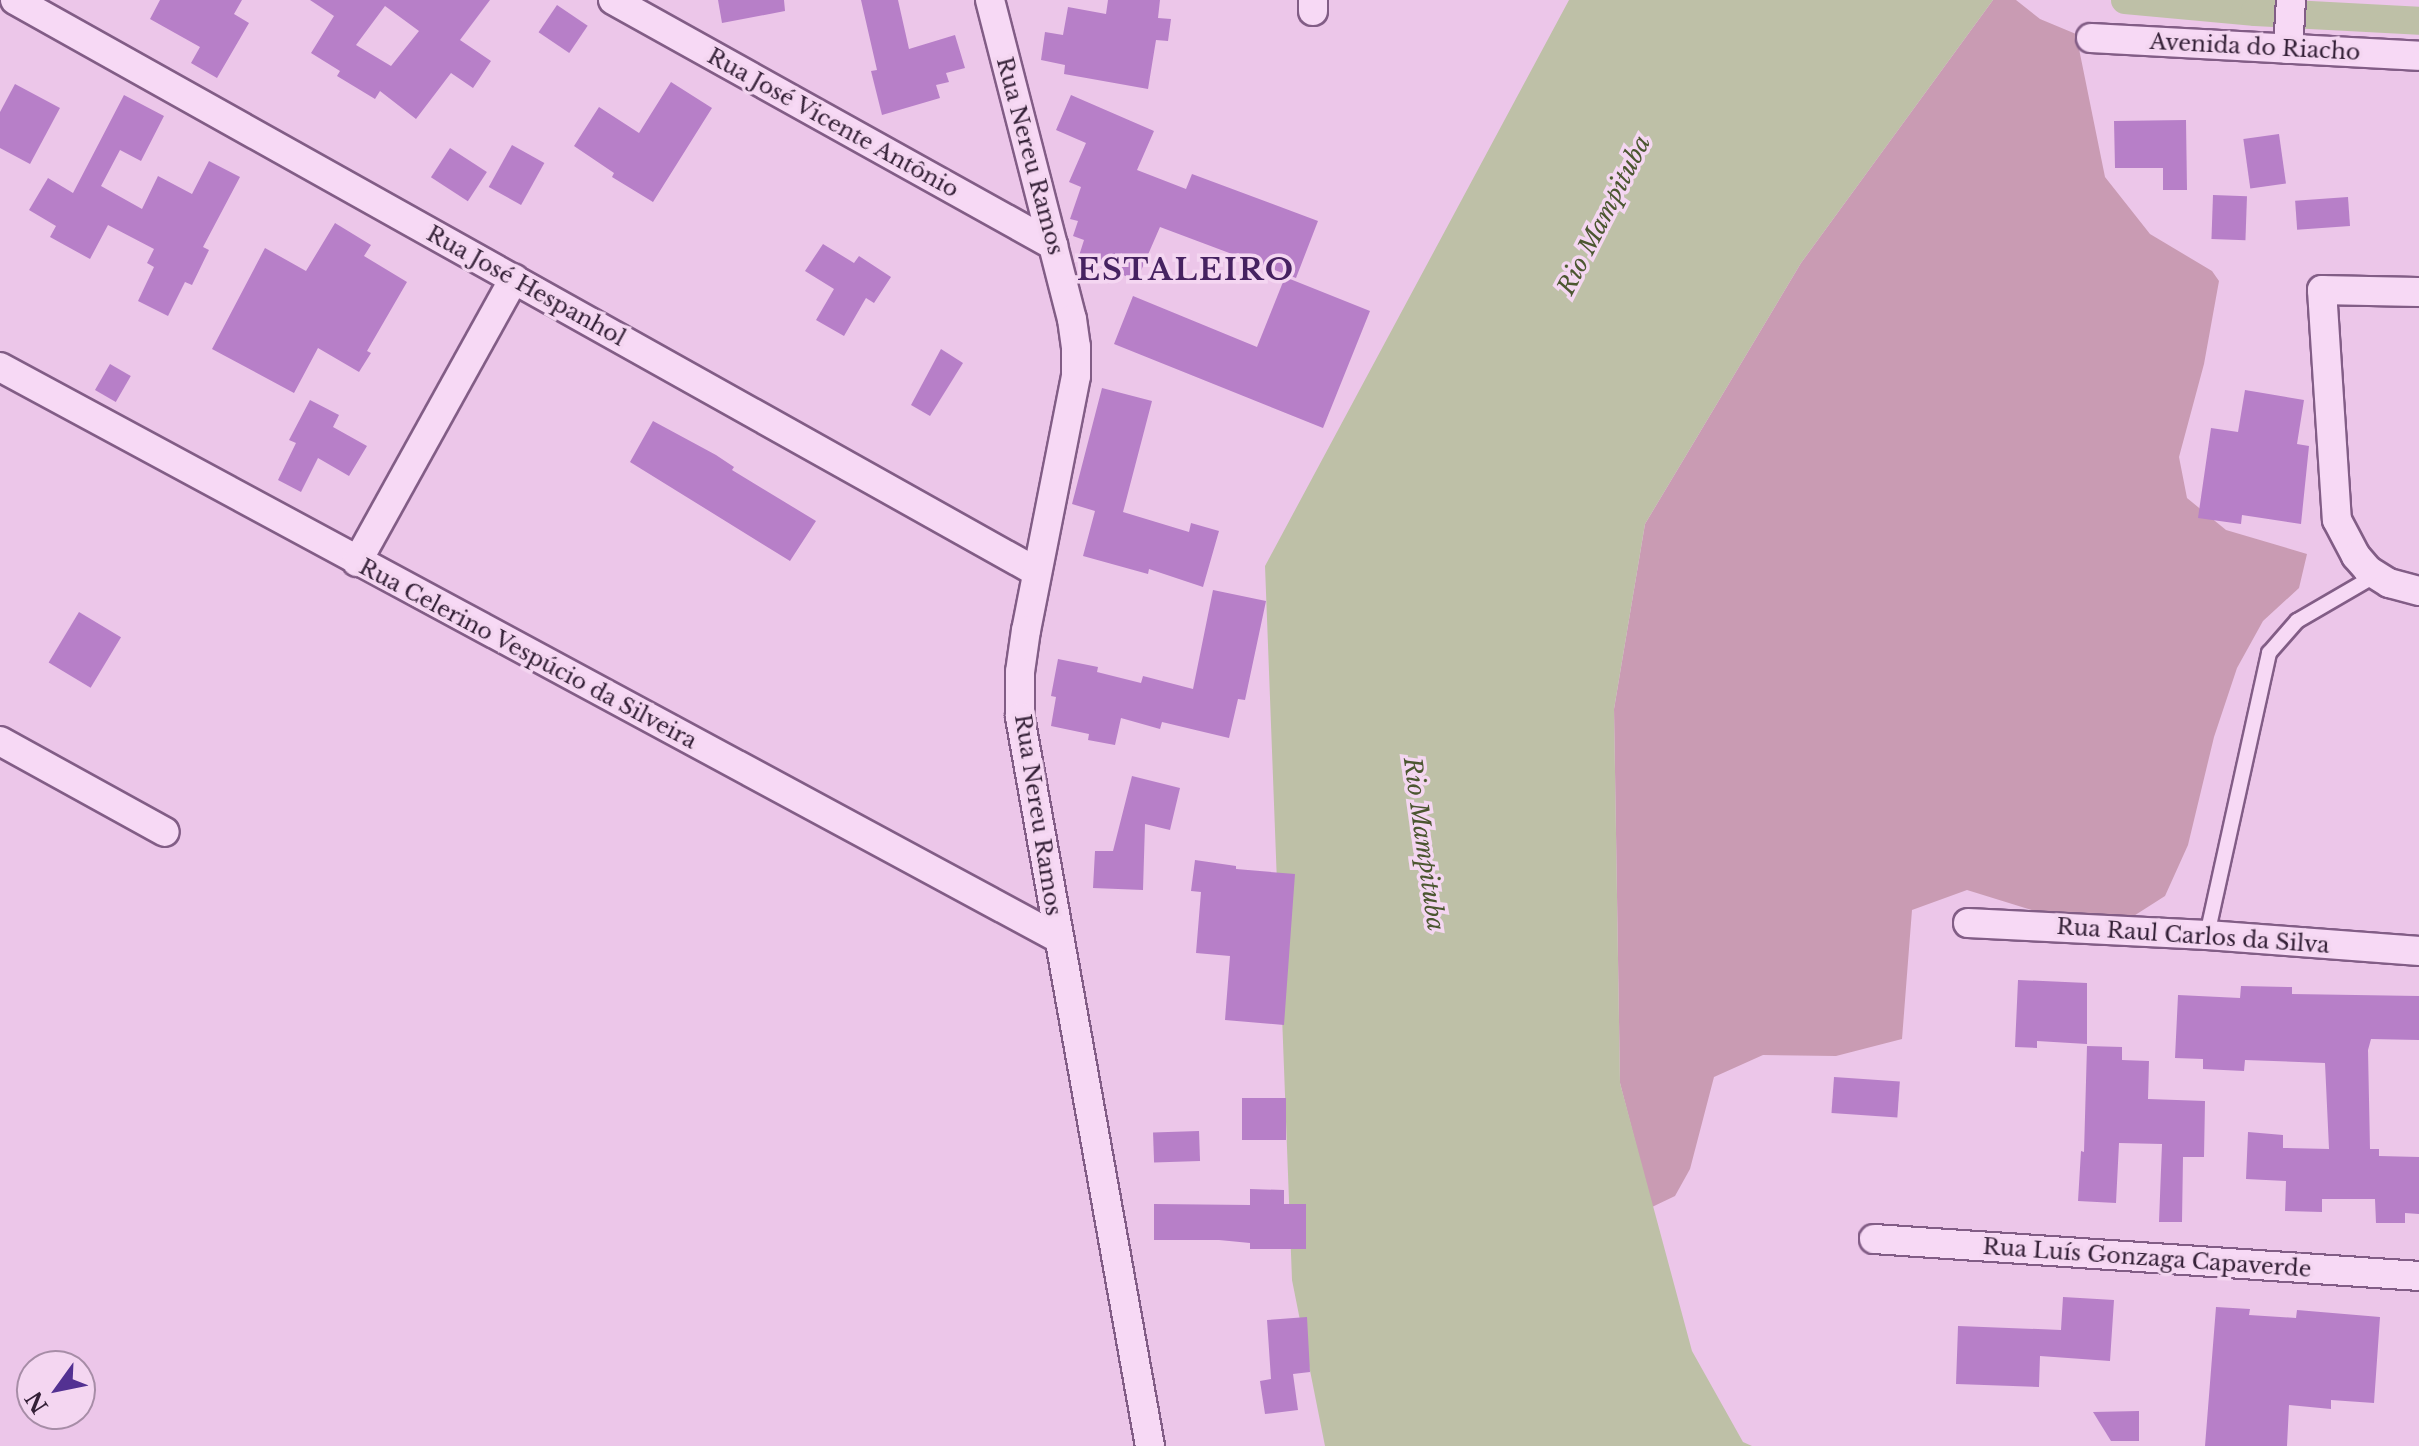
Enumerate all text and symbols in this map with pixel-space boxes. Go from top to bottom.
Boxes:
street label: Avenida do Riacho [2149,28,2361,66]
street label: Rua José Vicente Antônio [702,42,964,204]
street label: Rua Nereu Ramos [991,54,1069,258]
water label: Rio Mampituba [1551,131,1657,299]
street label: Rua José Hespanhol [422,220,630,352]
district label: ESTALEIRO [1077,252,1295,288]
street label: Rua Celerino Vespúcio da Silveira [354,553,702,755]
street label: Rua Nereu Ramos [1009,712,1067,918]
water label: Rio Mampituba [1398,755,1450,933]
street label: Rua Raul Carlos da Silva [2055,913,2331,959]
street label: Rua Luís Gonzaga Capaverde [1982,1233,2312,1283]
north arrow [16,1350,96,1430]
text: N [20,1386,54,1418]

